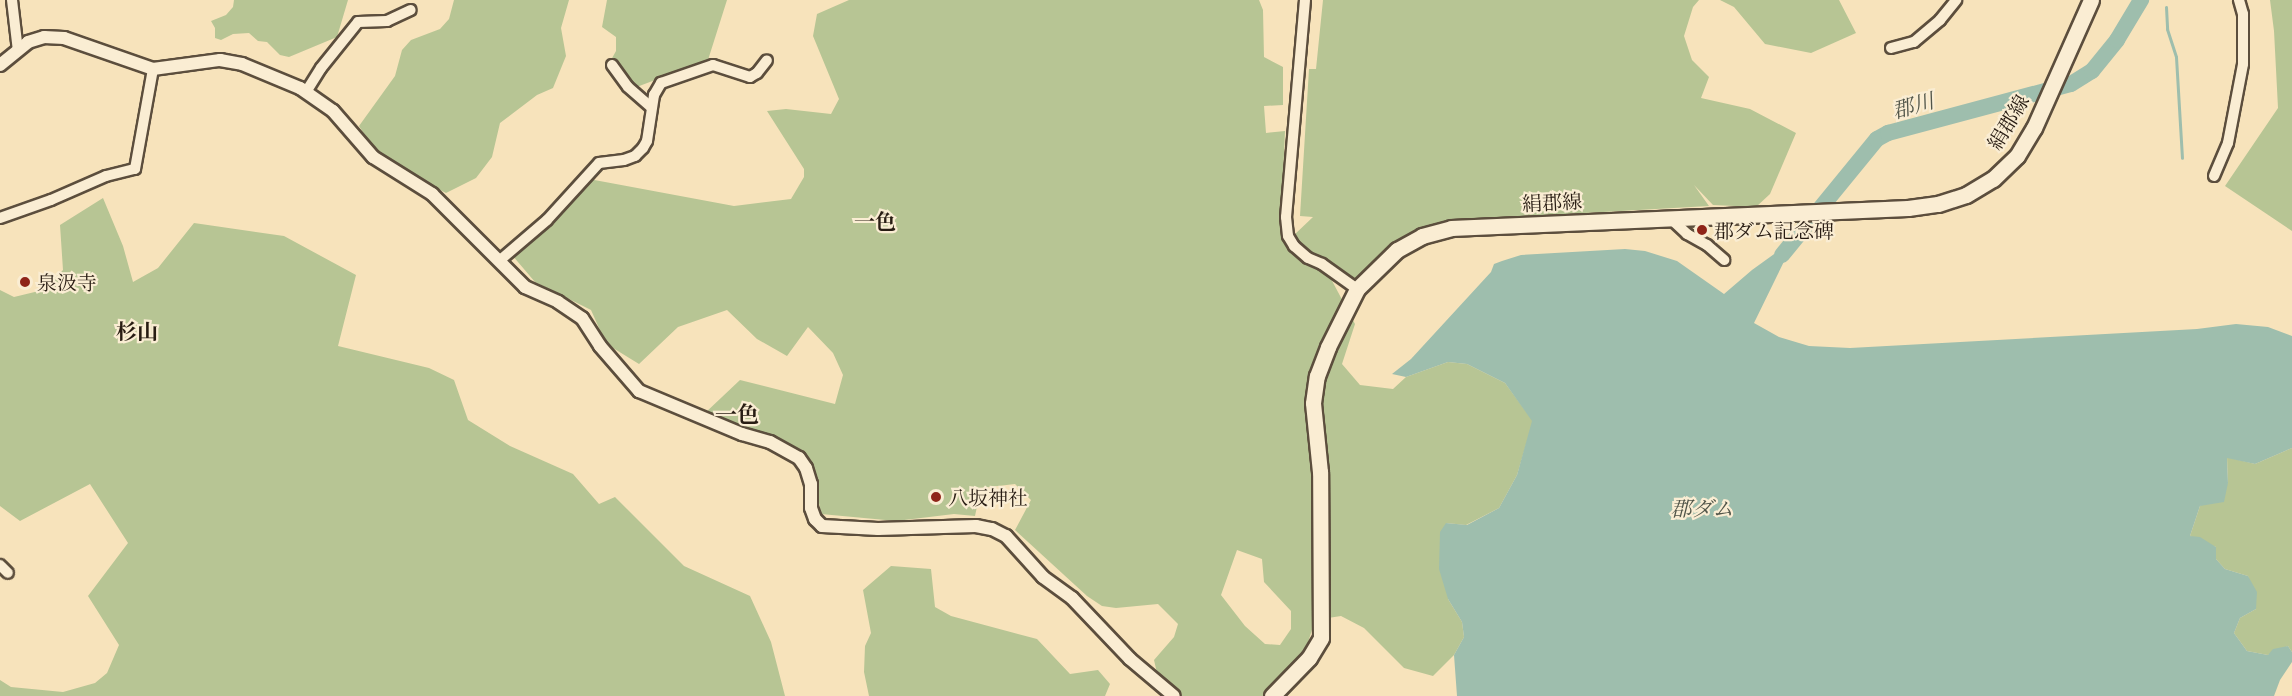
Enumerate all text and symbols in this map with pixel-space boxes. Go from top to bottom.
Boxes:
water label: 郡川 [1889,88,1937,124]
street label: 絹郡線 [1982,90,2034,154]
street label: 絹郡線 [1521,188,1583,216]
district label: 一色 [854,209,896,235]
place label: 郡ダム記念碑 [1714,218,1834,242]
marker: 郡ダム記念碑 [1695,223,1709,237]
place label: 泉汲寺 [37,270,97,294]
marker: 泉汲寺 [18,275,32,289]
district label: 杉山 [116,319,158,345]
district label: 一色 [715,402,759,428]
place label: 八坂神社 [948,485,1028,509]
marker: 八坂神社 [929,490,943,504]
water label: 郡ダム [1671,496,1733,522]

